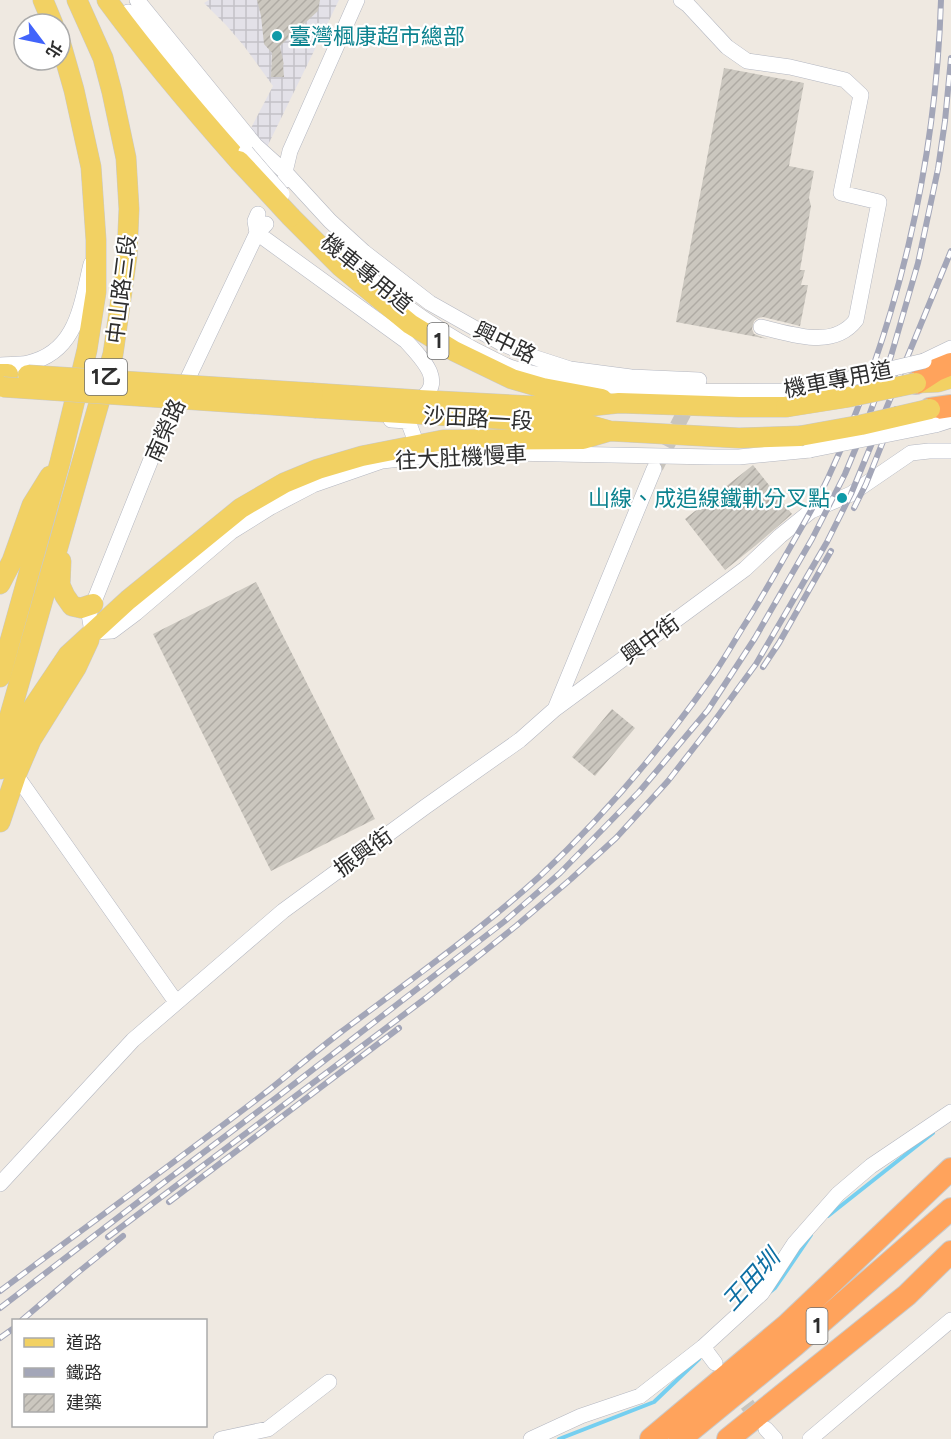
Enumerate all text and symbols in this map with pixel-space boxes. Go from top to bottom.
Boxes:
north arrow [12,12,72,72]
place label: 臺灣楓康超市總部 [289,23,465,50]
marker: 臺灣楓康超市總部 [270,29,284,43]
text: 北 [42,38,67,62]
street label: 機車專用道 [315,228,418,318]
street label: 中山路三段 [101,233,142,345]
street label: 興中路 [469,316,540,369]
road number: 1 [428,323,448,359]
street label: 機車專用道 [782,356,895,403]
road number: 1乙 [85,359,127,395]
street label: 南榮路 [140,395,191,466]
street label: 沙田路一段 [422,402,534,435]
street label: 往大肚機慢車 [394,441,528,474]
place label: 山線、成追線鐵軌分叉點 [588,485,830,512]
marker: 山線、成追線鐵軌分叉點 [835,491,849,505]
street label: 興中街 [616,609,685,670]
street label: 振興街 [329,822,398,883]
water label: 王田圳 [716,1241,788,1316]
road number: 1 [806,1308,828,1344]
legend [12,1319,207,1427]
text: 道路 [66,1332,102,1354]
text: 鐵路 [66,1362,102,1384]
text: 建築 [66,1392,102,1414]

